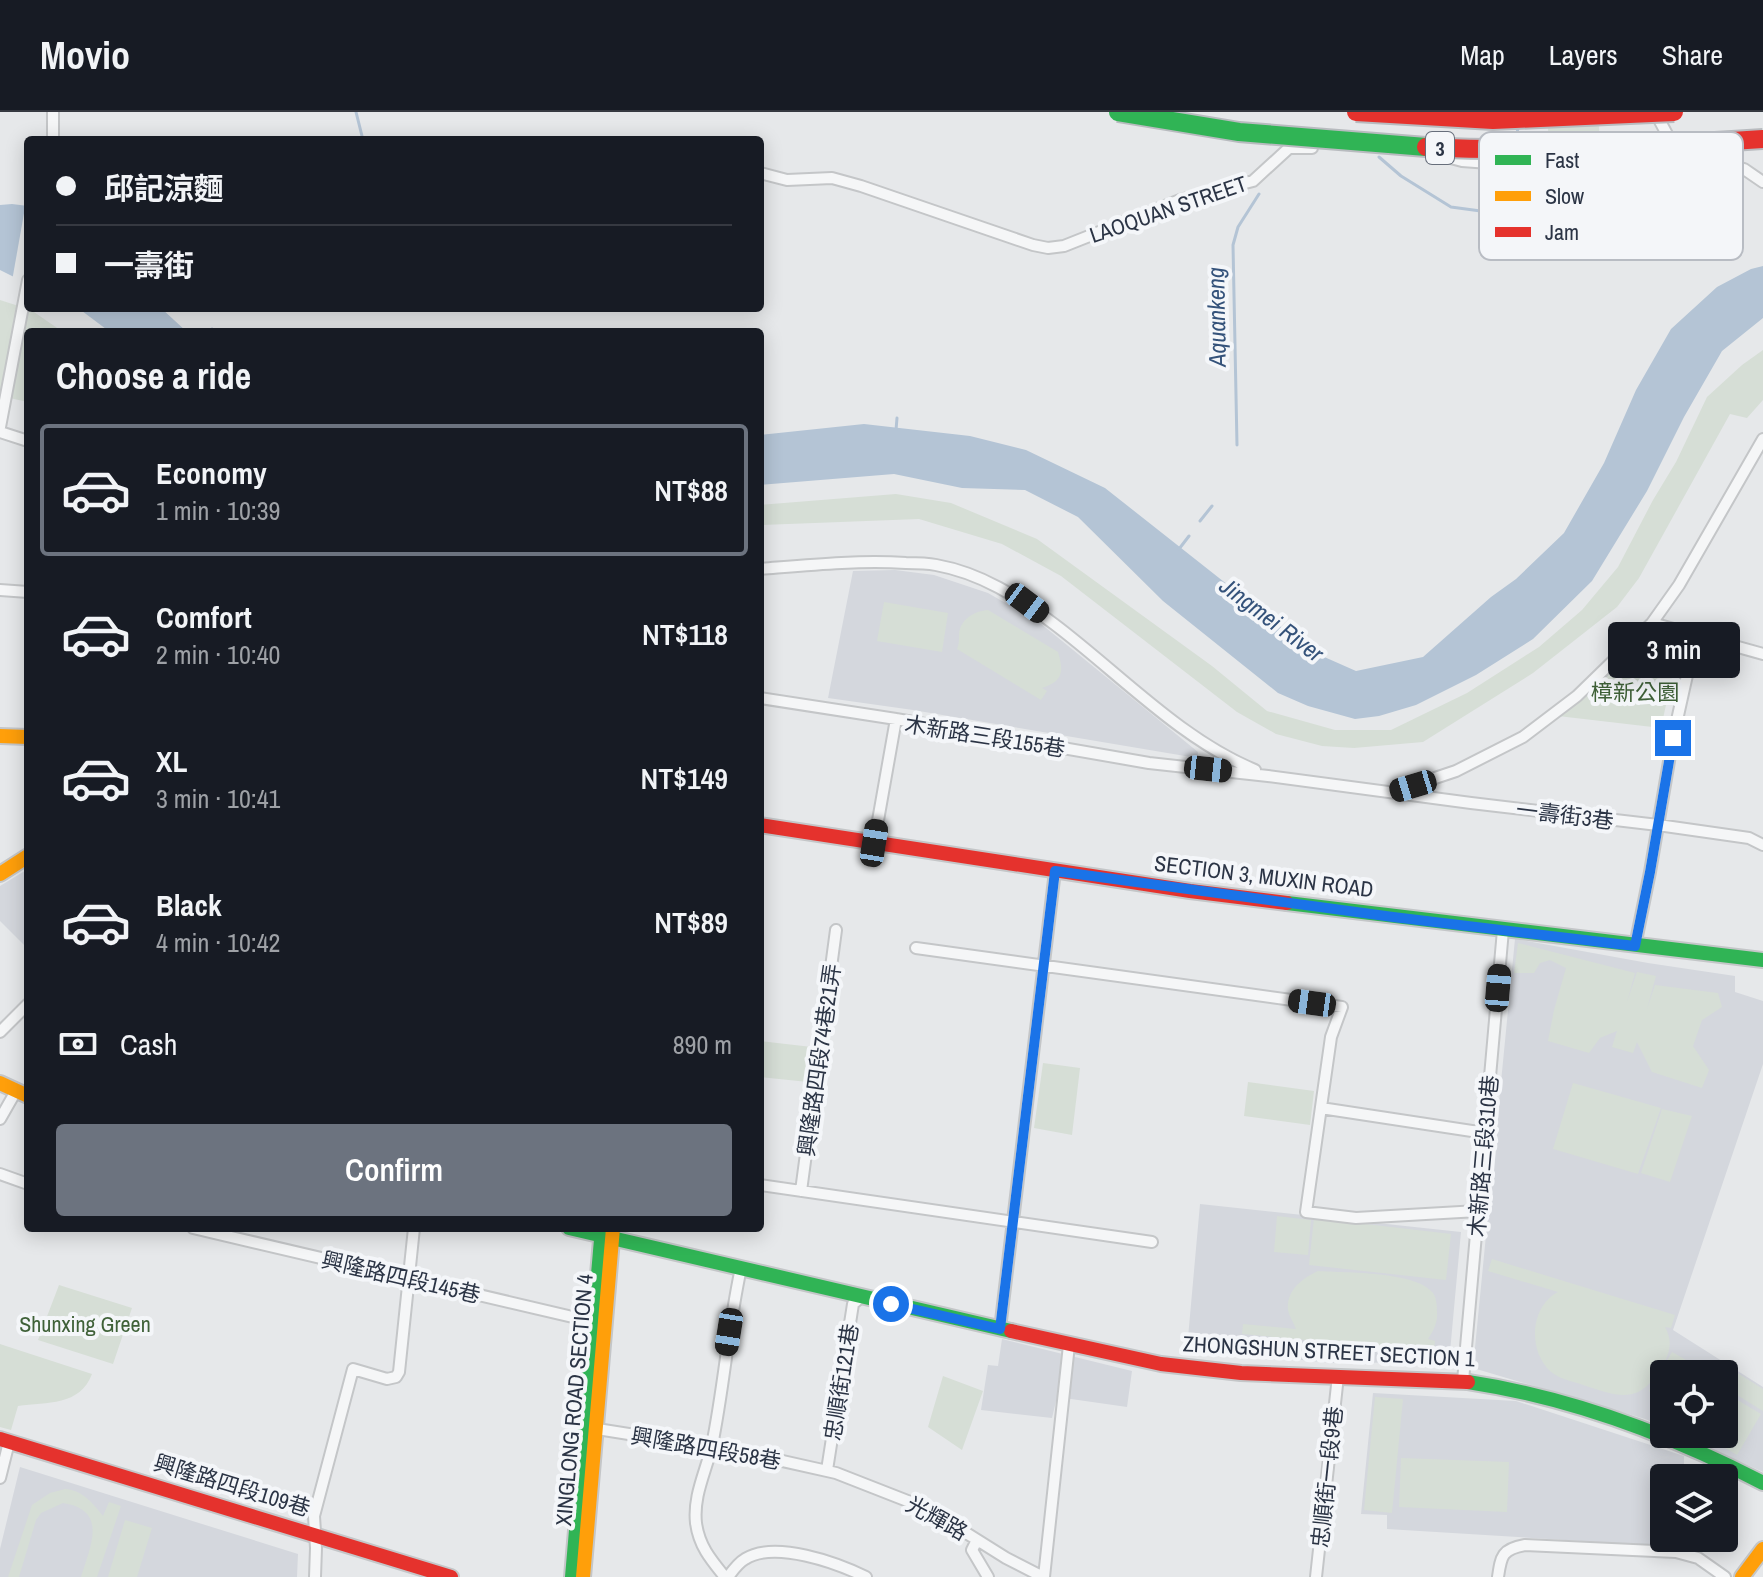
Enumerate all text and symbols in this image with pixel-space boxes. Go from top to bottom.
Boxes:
text: Movio [40,30,130,81]
text: Map [1460,36,1505,74]
text: Layers [1549,36,1618,74]
text: Share [1662,36,1723,74]
road number: 3 [1426,132,1454,164]
legend [1479,132,1743,260]
text: Fast [1545,145,1579,175]
text: 邱記涼麵 [104,168,224,208]
street label: LAOQUAN STREET [1085,168,1251,250]
text: Slow [1545,181,1584,211]
text: Jam [1545,217,1579,247]
text: 一壽街 [104,245,194,285]
water label: Aquankeng [1199,267,1233,368]
text: Choose a ride [56,352,251,400]
text: Economy [156,453,267,493]
icon: car [60,454,132,526]
text: NT$88 [654,470,728,510]
text: 1 min · 10:39 [156,493,280,528]
water label: Jingmei River [1213,569,1332,670]
car [1001,579,1053,627]
text: Comfort [156,597,252,637]
icon: car [60,598,132,670]
text: NT$118 [642,614,728,654]
callout: 3 min [1607,622,1739,678]
text: 3 min [1647,632,1701,667]
text: 2 min · 10:40 [156,637,280,672]
park label: 樟新公園 [1591,677,1679,707]
street label: 木新路三段155巷 [903,709,1067,763]
route end [1655,720,1691,756]
text: XL [156,741,187,781]
icon: car [60,742,132,814]
car [1183,755,1233,783]
text: NT$149 [640,758,728,798]
car [1387,768,1439,804]
text: 3 min · 10:41 [156,781,280,816]
street label: 一壽街3巷 [1515,794,1615,836]
car [858,817,890,869]
street label: SECTION 3, MUXIN ROAD [1153,848,1375,904]
text: Black [156,885,222,925]
icon: car [60,886,132,958]
text: NT$89 [654,902,728,942]
text: 4 min · 10:42 [156,925,280,960]
street label: 興隆路四段74巷21弄 [791,962,847,1158]
car [1484,963,1512,1013]
car [1287,988,1337,1018]
icon: cash [56,1022,100,1066]
text: Cash [120,1024,177,1064]
text: 890 m [673,1027,732,1062]
street label: 木新路三段310巷 [1461,1074,1505,1238]
button: Confirm [56,1124,732,1216]
street label: 興隆路四段145巷 [319,1244,483,1310]
street label: XINGLONG ROAD SECTION 4 [548,1273,600,1527]
route start [873,1286,909,1322]
car [713,1306,745,1358]
park label: Shunxing Green [19,1309,151,1339]
street label: 忠順街121巷 [817,1321,865,1443]
street label: ZHONGSHUN STREET SECTION 1 [1182,1328,1476,1374]
map controls [1650,1360,1738,1552]
button: locate [1650,1360,1738,1448]
street label: 忠順街一段9巷 [1305,1405,1349,1549]
street label: 興隆路四段58巷 [629,1420,783,1476]
street label: 興隆路四段109巷 [150,1447,314,1523]
button: layers [1650,1464,1738,1552]
street label: 光輝路 [901,1489,973,1547]

